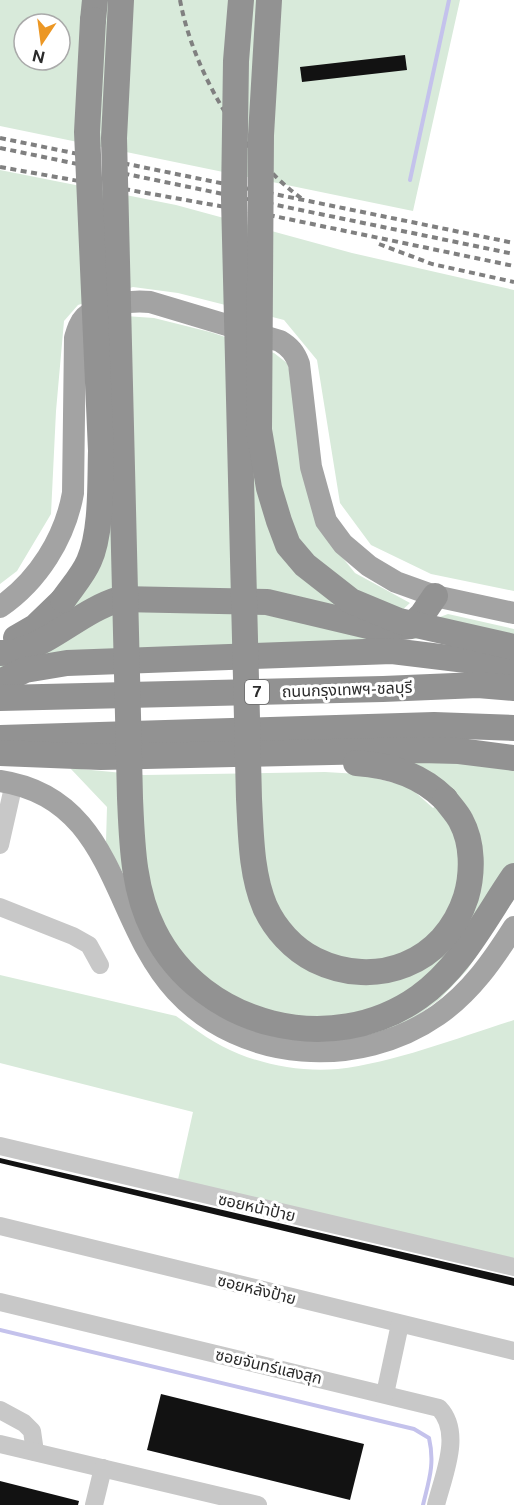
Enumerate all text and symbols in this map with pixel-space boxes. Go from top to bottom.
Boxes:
north arrow [12,12,72,72]
text: N [31,45,47,67]
street label: ถนนกรุงเทพฯ-ชลบุรี [281,678,413,701]
road number: 7 [245,680,269,704]
street label: ซอยหน้าป้าย [216,1189,297,1226]
street label: ซอยหลังป้าย [216,1271,298,1308]
street label: ซอยจันทร์แสงสุก [214,1345,324,1388]

